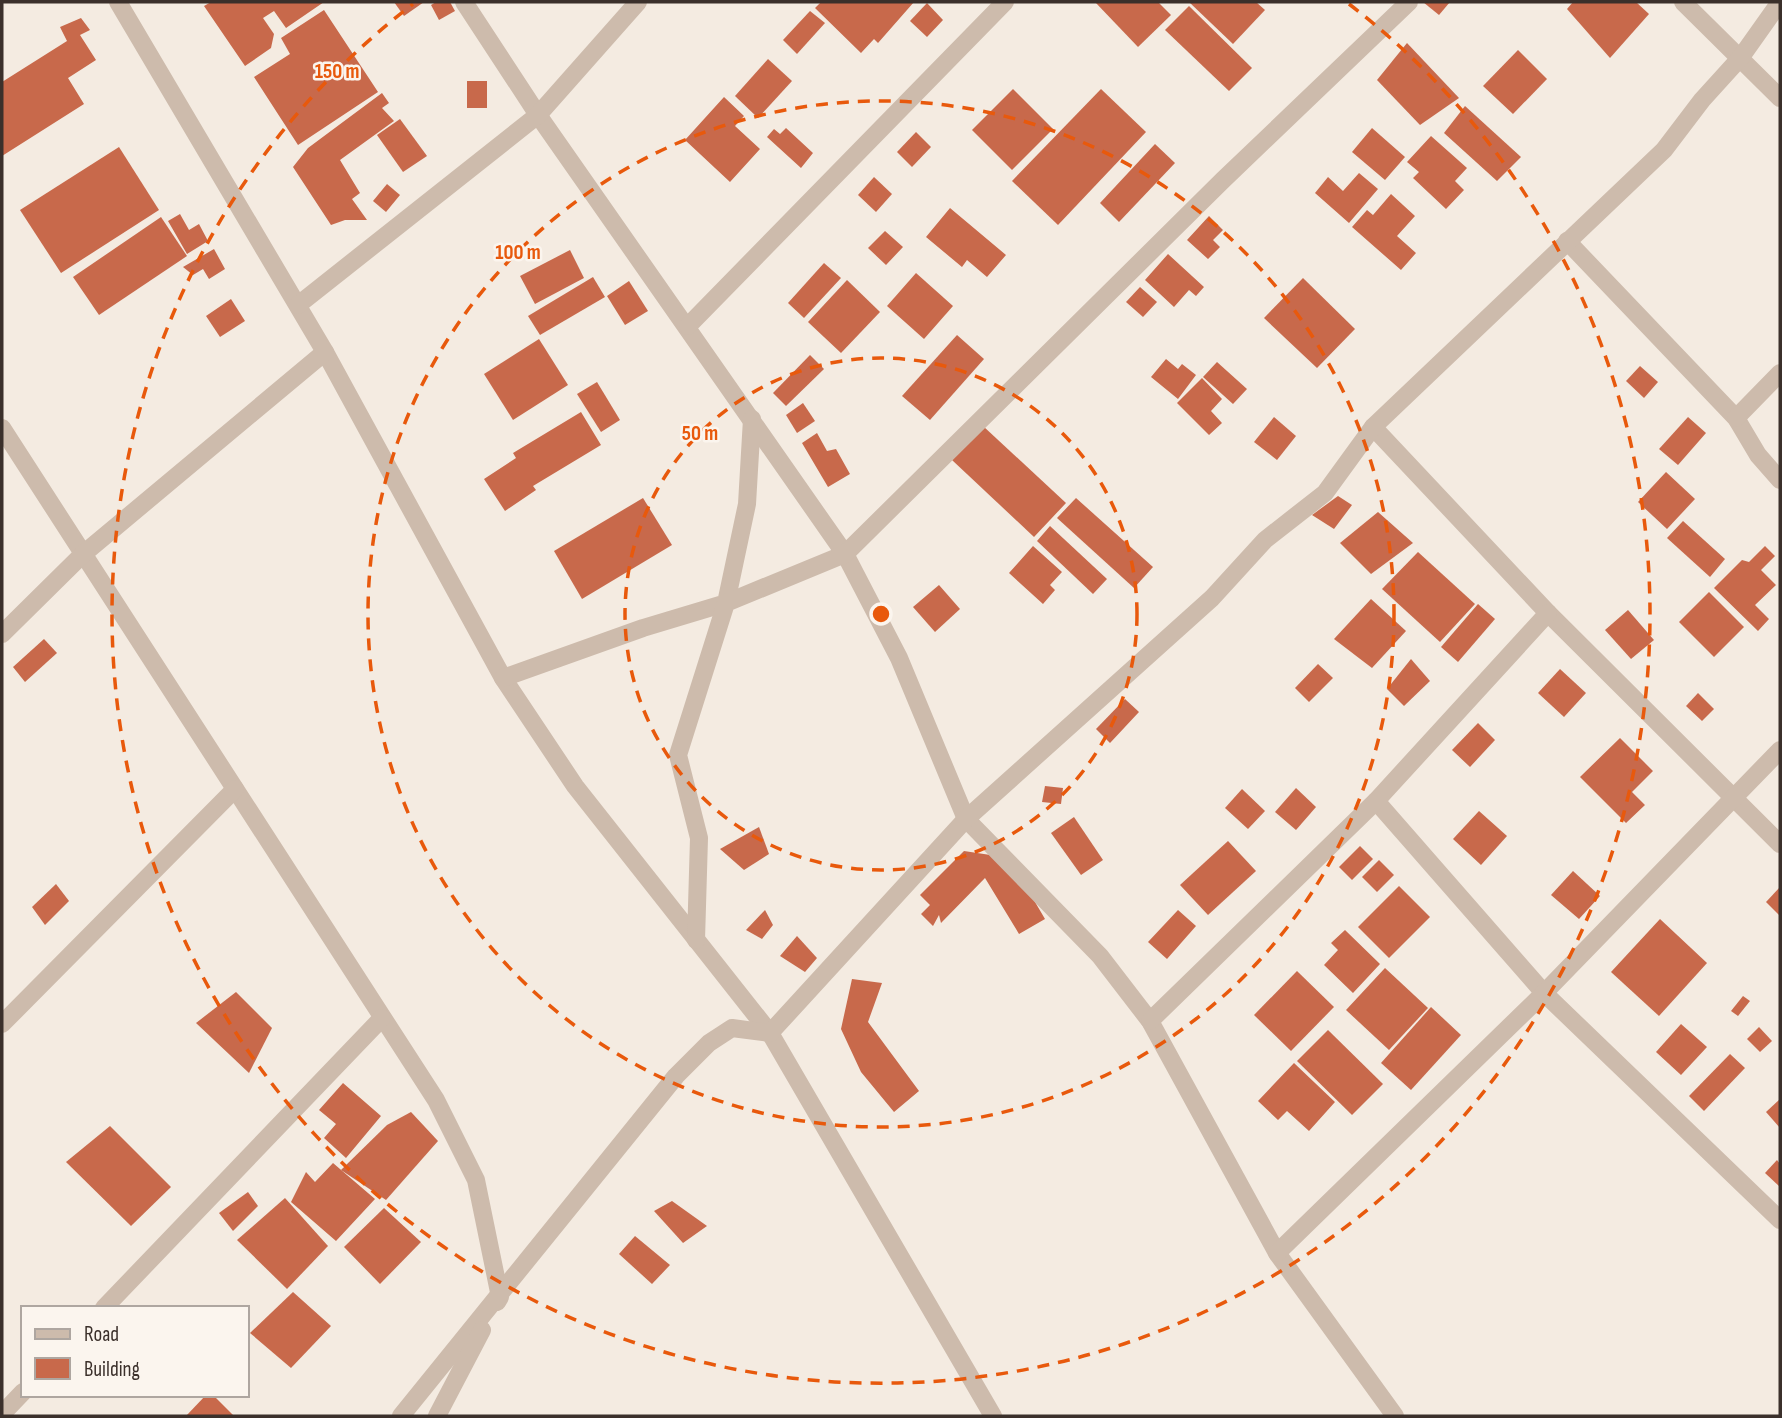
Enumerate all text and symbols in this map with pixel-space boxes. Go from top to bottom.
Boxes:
text: 150 m [315,59,359,84]
text: 100 m [495,240,541,265]
text: 50 m [682,421,718,446]
centre of rings [869,602,893,626]
legend [21,1306,248,1397]
text: Road [84,1322,119,1347]
text: Building [84,1357,140,1382]

